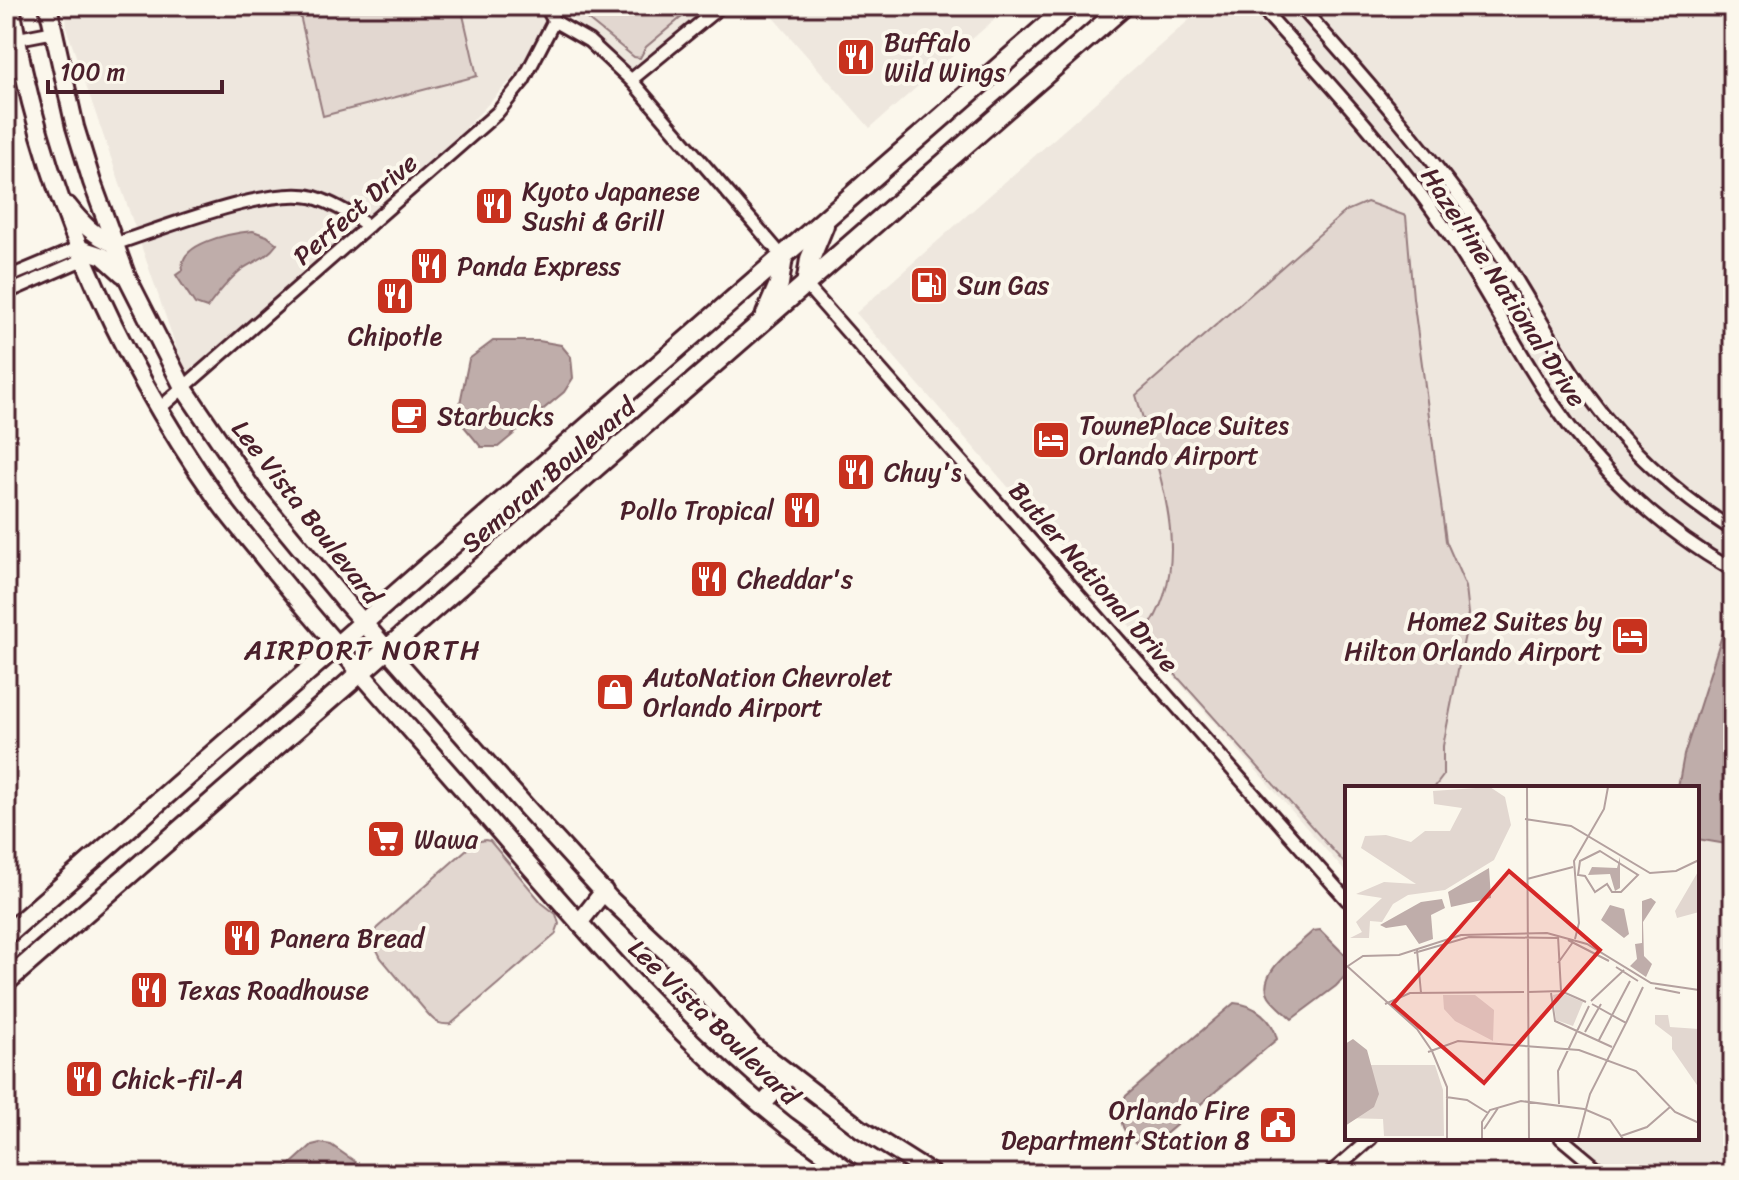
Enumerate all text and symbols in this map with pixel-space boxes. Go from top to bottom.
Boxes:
place label: Buffalo Wild Wings [884,19,1006,95]
restaurant icon: Buffalo Wild Wings [835,36,877,78]
scale bar [48,44,222,94]
text: 100 m [60,51,125,93]
street label: Perfect Drive [282,141,428,277]
street label: Hazeltine National Drive [1409,157,1599,417]
place label: Kyoto Japanese Sushi & Grill [522,168,700,244]
restaurant icon: Kyoto Japanese Sushi & Grill [473,185,515,227]
place label: Panda Express [457,243,622,289]
restaurant icon: Panda Express [408,245,450,287]
place label: Sun Gas [957,262,1049,308]
fuel station icon: Sun Gas [908,264,950,306]
restaurant icon: Chipotle [374,275,416,317]
place label: Chipotle [348,313,443,359]
street label: Semoran Boulevard [450,384,648,565]
place label: Starbucks [437,393,554,439]
cafe icon: Starbucks [388,395,430,437]
place label: TownePlace Suites Orlando Airport [1079,402,1289,478]
street label: Lee Vista Boulevard [220,409,396,617]
hotel icon: TownePlace Suites Orlando Airport [1030,419,1072,461]
place label: Chuy's [884,449,962,495]
restaurant icon: Chuy's [835,451,877,493]
street label: Butler National Drive [997,470,1191,684]
place label: Pollo Tropical [620,487,775,533]
restaurant icon: Pollo Tropical [781,489,823,531]
place label: Cheddar's [737,556,853,602]
restaurant icon: Cheddar's [688,558,730,600]
place label: Home2 Suites by Hilton Orlando Airport [1344,598,1602,674]
hotel icon: Home2 Suites by Hilton Orlando Airport [1609,615,1651,657]
district label: AIRPORT NORTH [243,625,482,674]
place label: AutoNation Chevrolet Orlando Airport [642,654,893,730]
shop icon: AutoNation Chevrolet Orlando Airport [594,671,636,713]
inset map [1345,786,1699,1140]
place label: Wawa [414,816,479,862]
supermarket icon: Wawa [365,818,407,860]
place label: Panera Bread [270,915,426,961]
restaurant icon: Panera Bread [221,917,263,959]
street label: Lee Vista Boulevard [617,927,813,1118]
place label: Texas Roadhouse [177,967,369,1013]
restaurant icon: Texas Roadhouse [128,969,170,1011]
place label: Chick-fil-A [112,1056,244,1102]
restaurant icon: Chick-fil-A [63,1058,105,1100]
place label: Orlando Fire Department Station 8 [1001,1087,1250,1163]
public building icon: Orlando Fire Department Station 8 [1257,1104,1299,1146]

